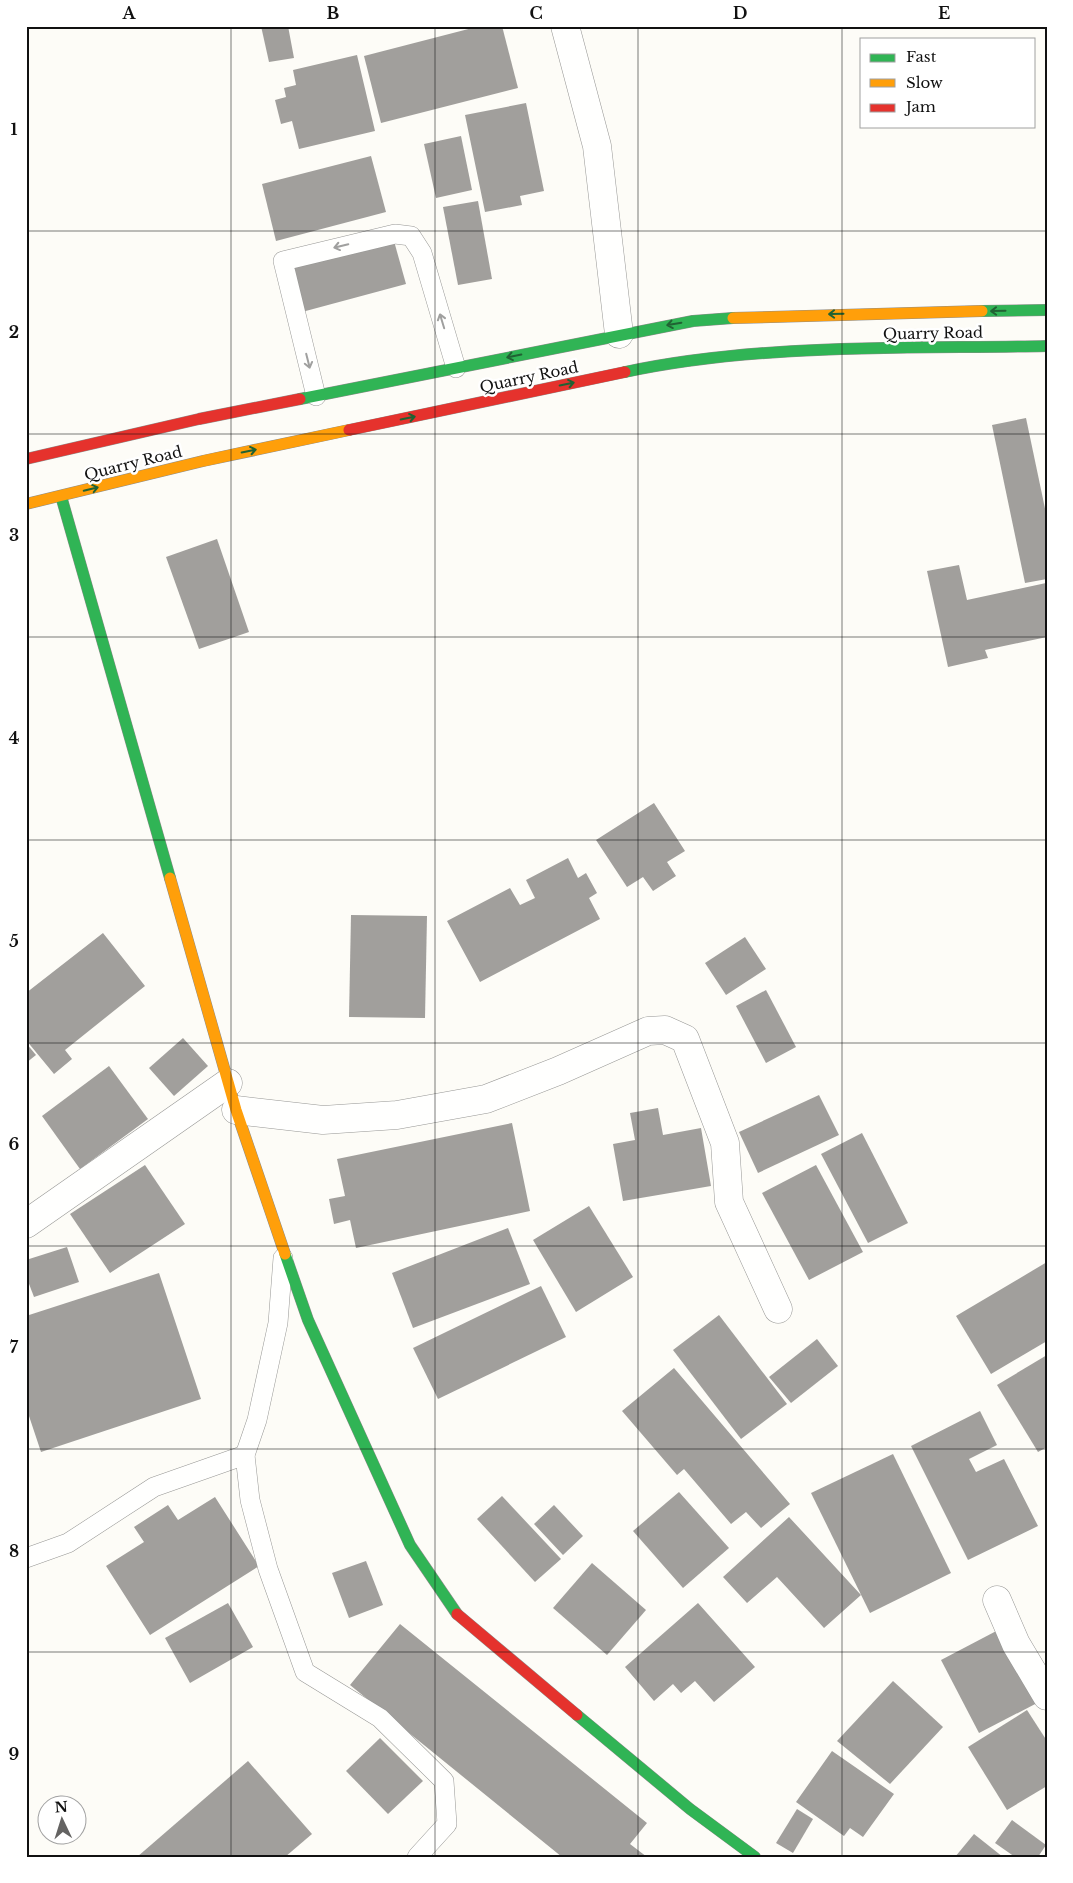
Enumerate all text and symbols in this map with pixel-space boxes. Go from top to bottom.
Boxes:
text: A [122,3,137,23]
text: B [327,3,340,23]
text: C [529,3,543,23]
text: D [733,3,747,23]
text: E [938,3,950,23]
legend [860,38,1036,128]
text: Fast [906,47,937,66]
text: Slow [906,73,943,92]
text: Jam [904,97,936,116]
text: 1 [11,119,18,139]
one-way arrow [334,242,350,251]
one-way arrow [990,306,1006,316]
one-way arrow [828,309,844,319]
one-way arrow [437,313,447,329]
one-way arrow [666,320,682,330]
text: 2 [9,322,19,342]
street label: Quarry Road [883,323,983,343]
one-way arrow [507,351,523,361]
one-way arrow [303,352,313,368]
street label: Quarry Road [478,357,580,397]
one-way arrow [558,379,574,388]
one-way arrow [399,413,415,422]
street label: Quarry Road [82,442,184,484]
one-way arrow [240,446,256,455]
one-way arrow [82,484,98,493]
text: 3 [9,525,19,545]
text: 4 [9,728,19,748]
text: 5 [9,931,19,951]
text: 6 [9,1134,20,1154]
text: 7 [10,1337,19,1357]
text: 8 [9,1541,19,1561]
text: 9 [9,1744,20,1764]
north arrow [38,1796,88,1846]
text: N [54,1798,68,1816]

